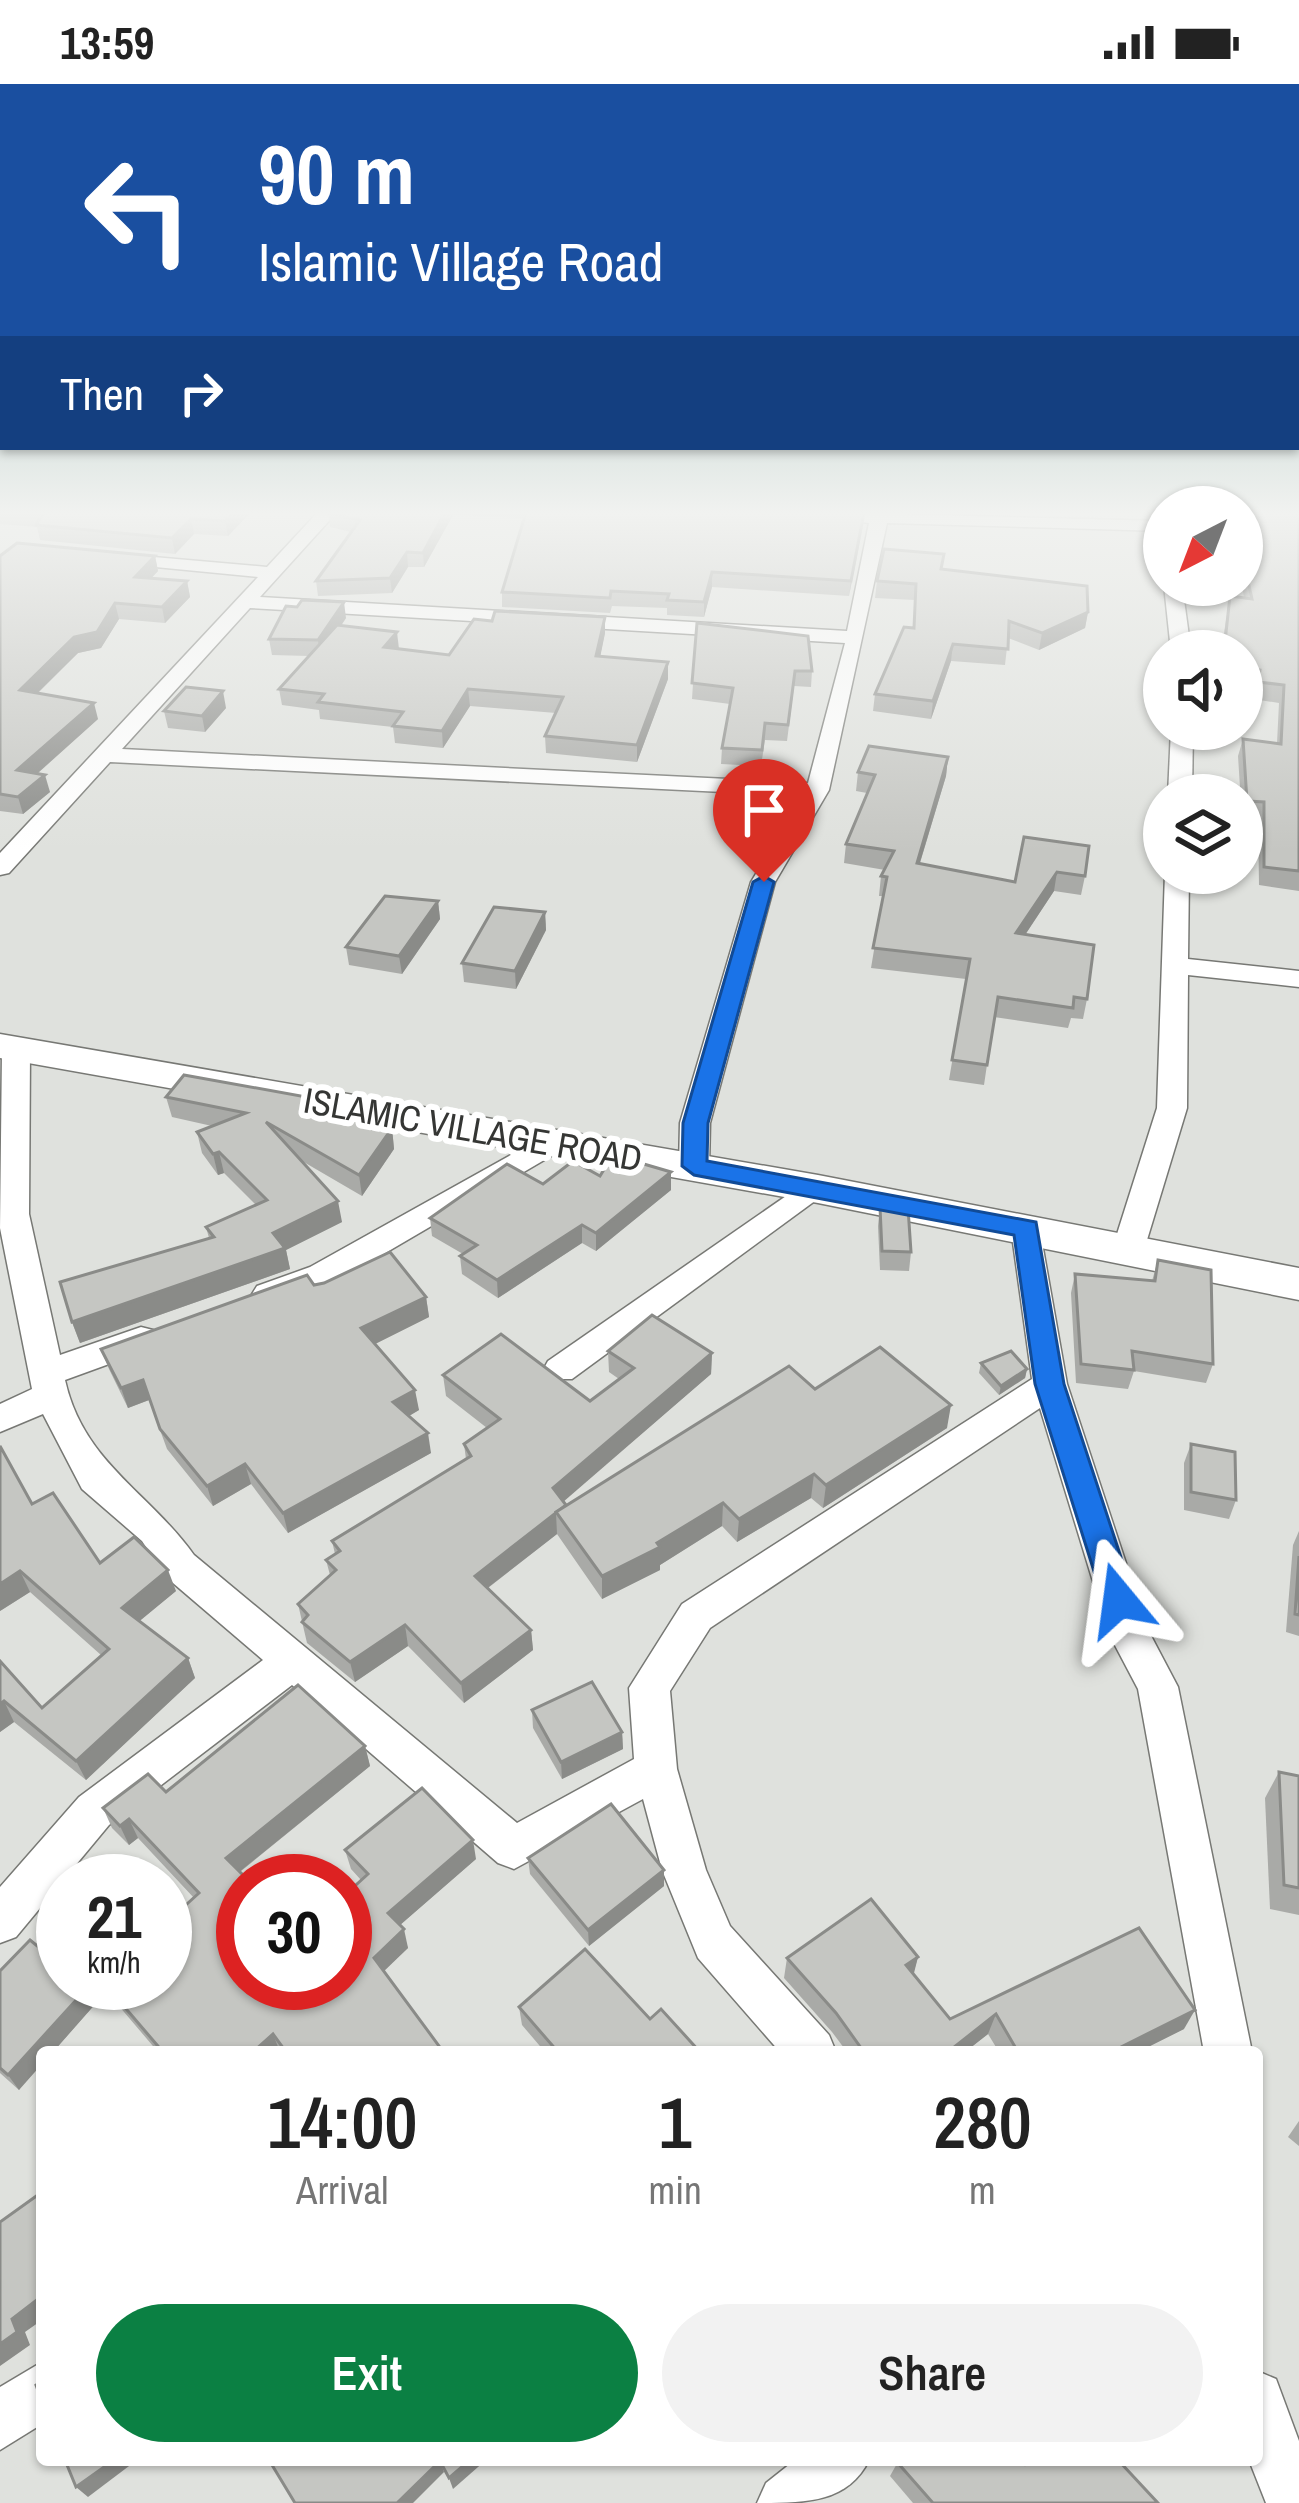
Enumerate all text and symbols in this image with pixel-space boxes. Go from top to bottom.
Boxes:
text: 13:59 [60,12,154,73]
text: 90 m [258,117,415,230]
icon: left [60,132,216,288]
text: Islamic Village Road [258,225,663,298]
icon: right [168,360,234,426]
text: Then [60,363,144,424]
north arrow [1143,486,1263,606]
map controls [1143,486,1263,894]
button: sound [1143,630,1263,750]
pin [713,759,815,882]
button: layers [1143,774,1263,894]
icon: arrive [731,777,797,843]
street label: ISLAMIC VILLAGE ROAD [300,1076,646,1182]
position arrow [1056,1537,1182,1663]
speed limit sign: 30 [216,1854,372,2010]
text: 21 [87,1876,141,1957]
text: km/h [87,1942,141,1982]
text: 14:00 [267,2073,417,2170]
text: 1 [659,2073,692,2170]
text: 280 [933,2073,1032,2170]
text: Arrival [296,2164,388,2216]
text: min [649,2164,702,2216]
text: m [969,2164,996,2216]
button: Exit [96,2304,638,2442]
button: Share [662,2304,1203,2442]

